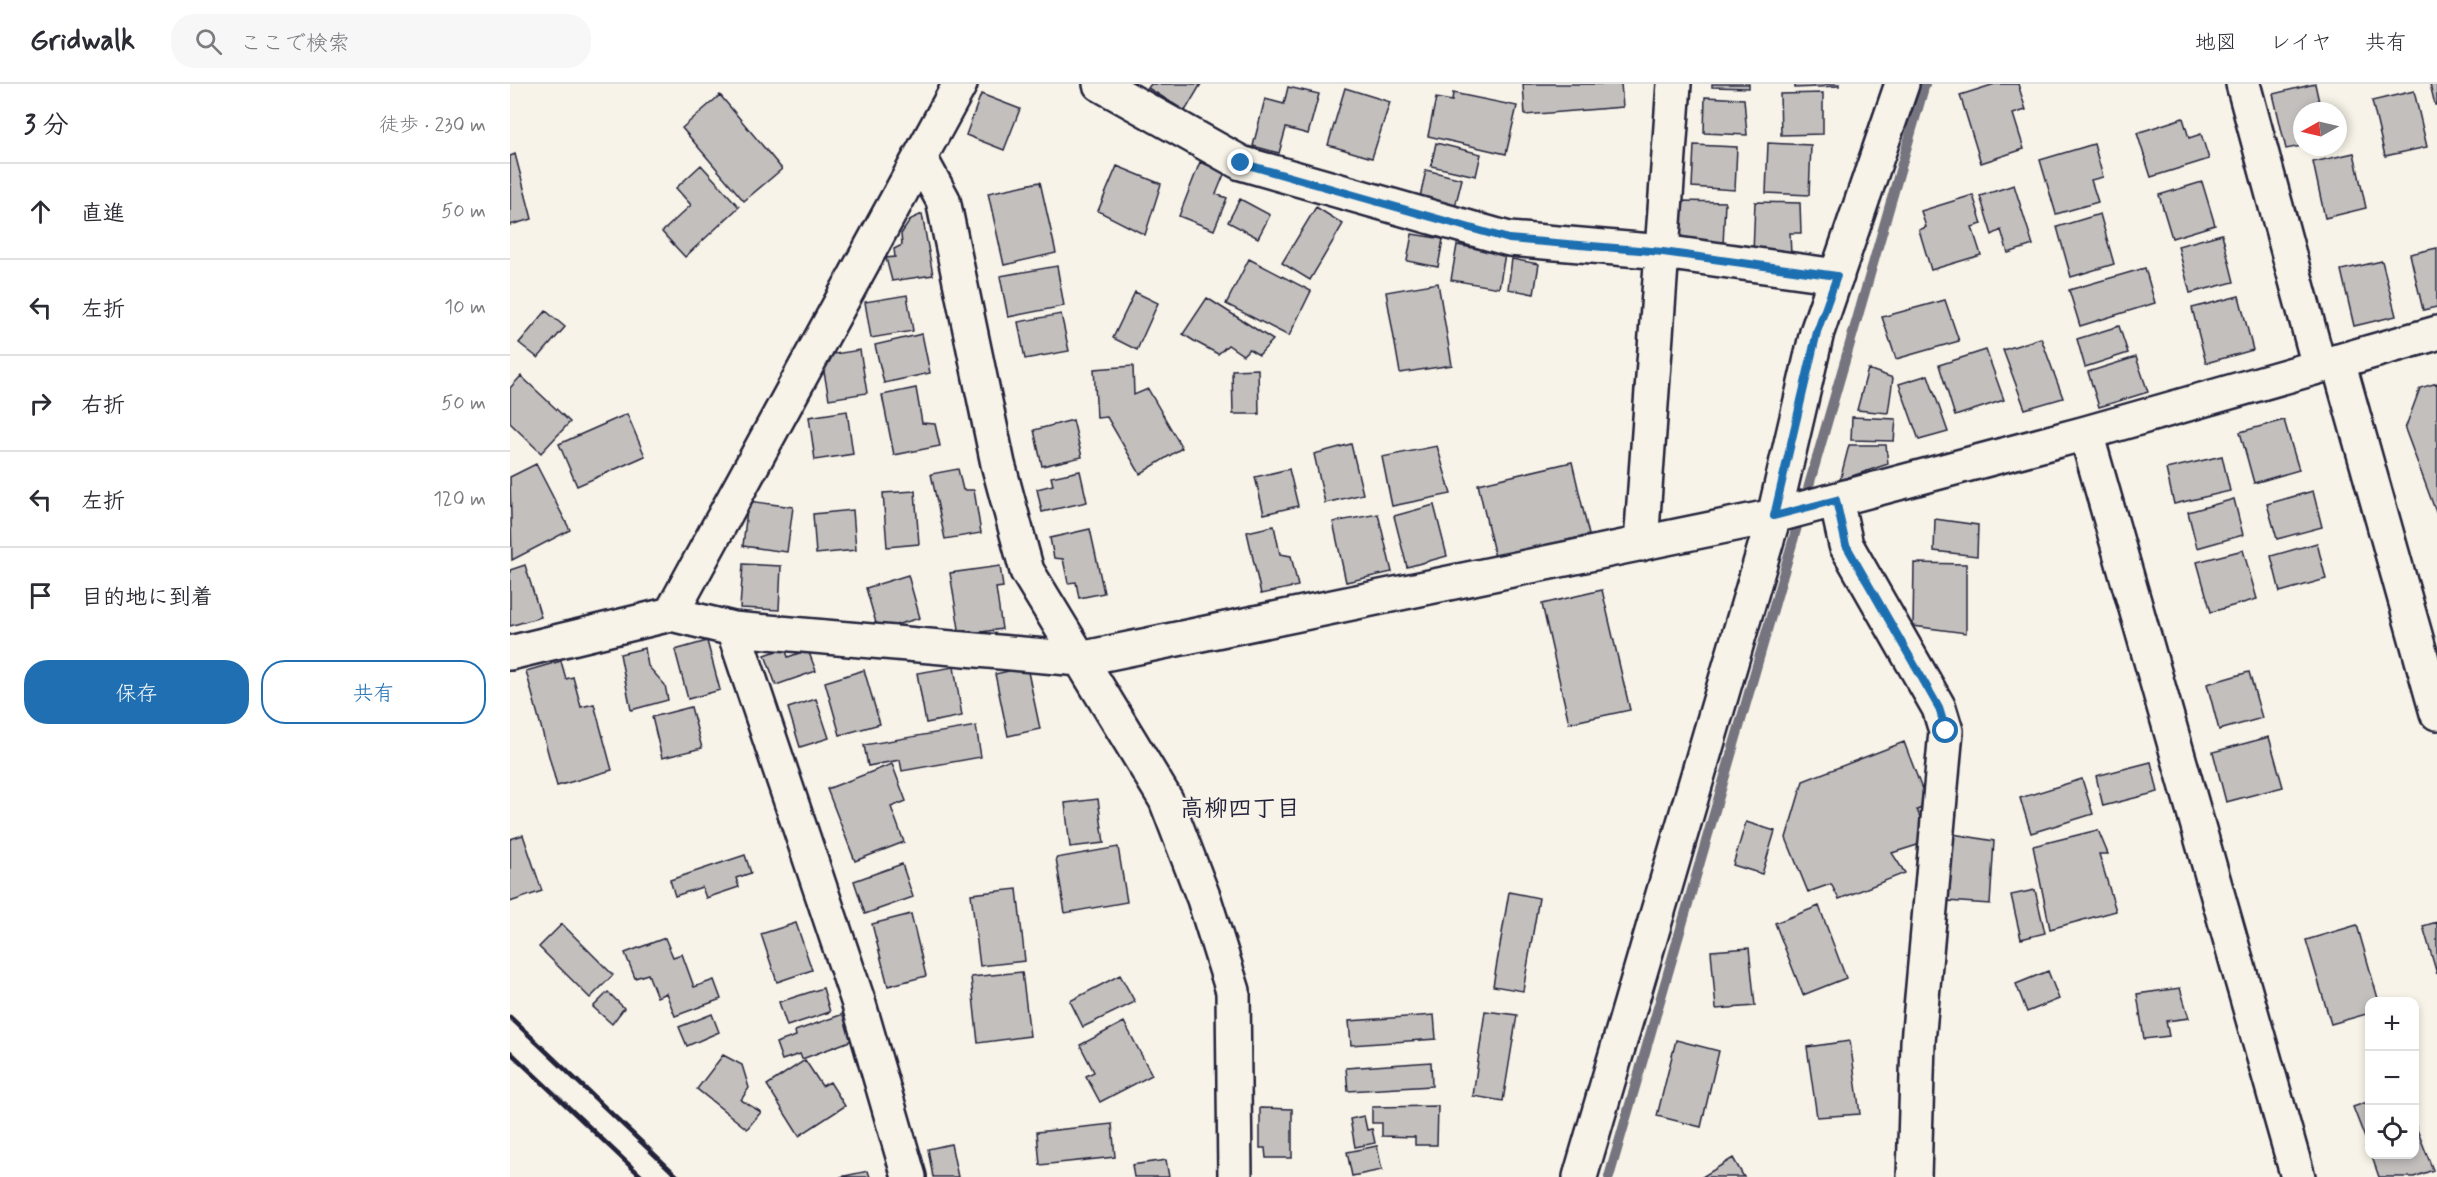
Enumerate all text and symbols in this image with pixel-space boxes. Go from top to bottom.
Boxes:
search box [171,14,591,68]
text: Gridwalk [30,23,135,60]
icon: search [192,25,225,58]
text: 地図 [2195,29,2237,57]
text: レイヤ [2270,29,2332,57]
text: 共有 [2365,29,2407,57]
text: ここで検索 [240,30,350,58]
north arrow [2293,102,2347,156]
text: 3 分 [24,109,69,143]
text: 徒歩 · 230 m [379,112,486,139]
route end [1227,149,1253,175]
icon: ahead [24,195,57,228]
text: 50 m [441,198,486,225]
text: 直進 [81,200,125,228]
icon: left [24,291,57,324]
text: 10 m [444,294,486,321]
text: 左折 [81,296,125,324]
icon: right [24,387,57,420]
text: 50 m [441,390,486,417]
text: 右折 [81,392,125,420]
icon: left [24,483,57,516]
text: 120 m [433,486,486,513]
text: 左折 [81,488,125,516]
icon: arrive [24,579,57,612]
text: 目的地に到着 [81,584,213,612]
button: 保存 [24,660,249,724]
button: 共有 [261,660,486,724]
route start [1932,717,1958,743]
district label: 高柳四丁目 [1180,794,1300,825]
map controls [2365,997,2419,1159]
button: + [2365,997,2419,1051]
button: − [2365,1051,2419,1105]
button: locate [2365,1105,2419,1159]

